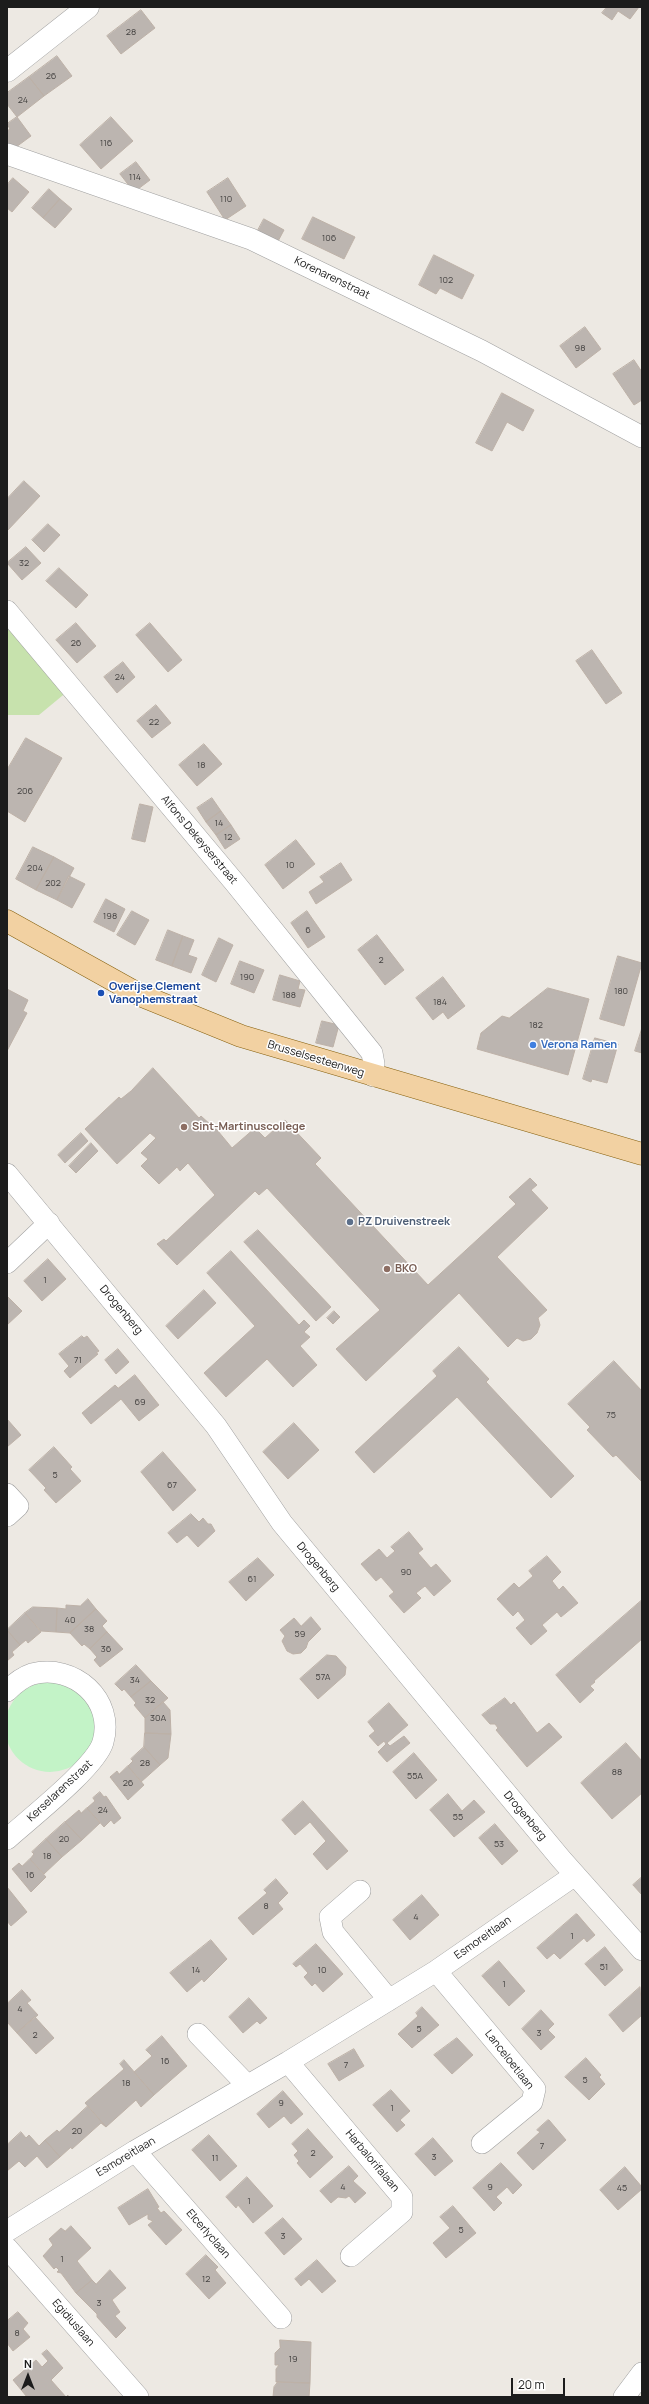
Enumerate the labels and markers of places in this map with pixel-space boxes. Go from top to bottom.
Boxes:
place label: Overijse Clement Vanophemstraat [109,980,201,1006]
marker: Overijse Clement Vanophemstraat [96,988,106,998]
place label: Verona Ramen [541,1038,617,1052]
marker: Verona Ramen [528,1040,538,1050]
place label: Sint-Martinuscollege [192,1120,305,1134]
marker: Sint-Martinuscollege [179,1122,189,1132]
place label: PZ Druivenstreek [358,1215,450,1229]
marker: PZ Druivenstreek [345,1217,355,1227]
place label: BKO [395,1262,417,1276]
marker: BKO [382,1264,392,1274]

